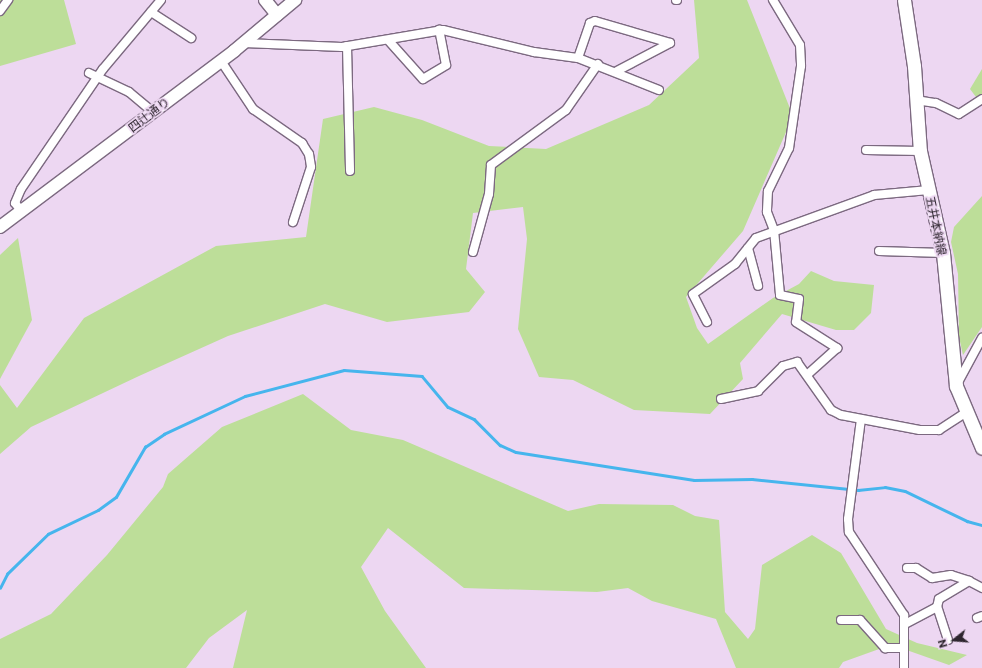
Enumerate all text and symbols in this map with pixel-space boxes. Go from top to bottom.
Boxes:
street label: 四辻通り [125,95,173,135]
street label: 五井本納線 [923,195,949,257]
north arrow [934,620,974,660]
text: N [935,638,949,650]

